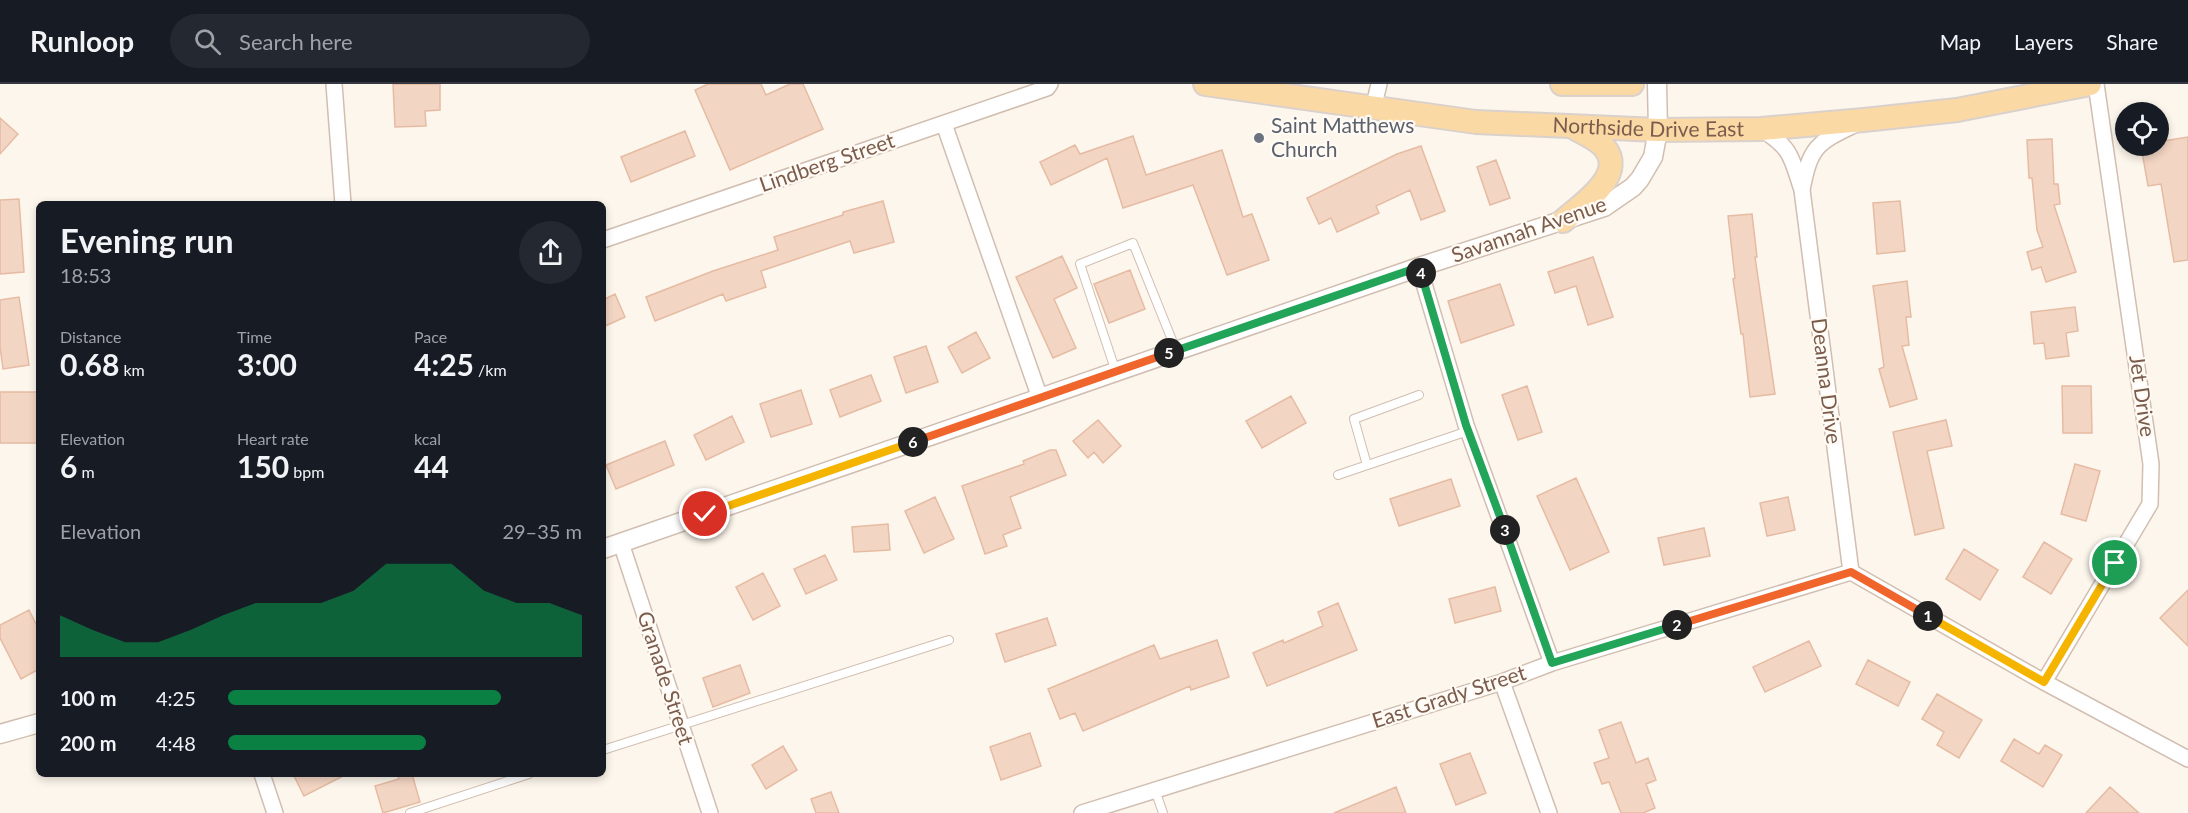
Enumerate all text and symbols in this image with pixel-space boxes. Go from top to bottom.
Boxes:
search box [170,14,590,68]
text: Runloop [30,24,134,58]
icon: search [191,25,224,58]
text: Search here [239,28,353,55]
text: Map [1940,29,1981,54]
text: Layers [2014,29,2073,54]
text: Share [2106,29,2158,54]
map controls [2115,102,2169,156]
button: locate [2115,102,2169,156]
street label: Northside Drive East [1552,111,1744,141]
place label: Saint Matthews Church [1271,112,1414,161]
street label: Lindberg Street [756,127,898,196]
marker: Saint Matthews Church [1252,131,1266,145]
street label: Savannah Avenue [1448,190,1609,267]
text: Evening run [60,220,234,260]
button: share [519,221,582,284]
pin: 4 [1406,258,1436,288]
text: 18:53 [60,263,111,287]
text: 4 [1416,263,1426,282]
street label: Deanna Drive [1807,316,1848,445]
text: Distance [60,327,121,346]
text: Time [237,327,272,346]
text: Pace [414,327,447,346]
pin: 5 [1154,338,1184,368]
text: 5 [1164,343,1174,362]
text: 0.68 [60,346,119,382]
text: 3:00 [237,346,297,382]
text: 4:25 [414,346,474,382]
street label: Jet Drive [2125,353,2162,438]
text: km [119,360,145,379]
text: /km [474,360,507,379]
pin: 6 [898,427,928,457]
text: Elevation [60,429,125,448]
text: Heart rate [237,429,309,448]
text: kcal [414,429,441,448]
text: 6 [908,432,918,451]
text: 6 [60,448,77,484]
text: 150 [237,448,289,484]
text: 44 [414,448,449,484]
text: m [77,462,95,481]
text: bpm [289,462,324,481]
pin [679,488,730,539]
icon: check [688,497,721,530]
pin: 3 [1490,515,1520,545]
text: Elevation [60,519,141,543]
text: 29–35 m [502,519,582,543]
text: 3 [1500,520,1510,539]
pin [2089,537,2140,588]
icon: arrive [2098,546,2131,579]
pin: 1 [1913,601,1943,631]
text: 1 [1923,606,1933,625]
street label: Granade Street [633,608,700,748]
pin: 2 [1662,610,1692,640]
text: 2 [1672,615,1682,634]
street label: East Grady Street [1368,659,1529,732]
text: 100 m [60,686,116,710]
text: 4:25 [156,686,196,710]
text: 200 m [60,731,116,755]
text: 4:48 [156,731,196,755]

